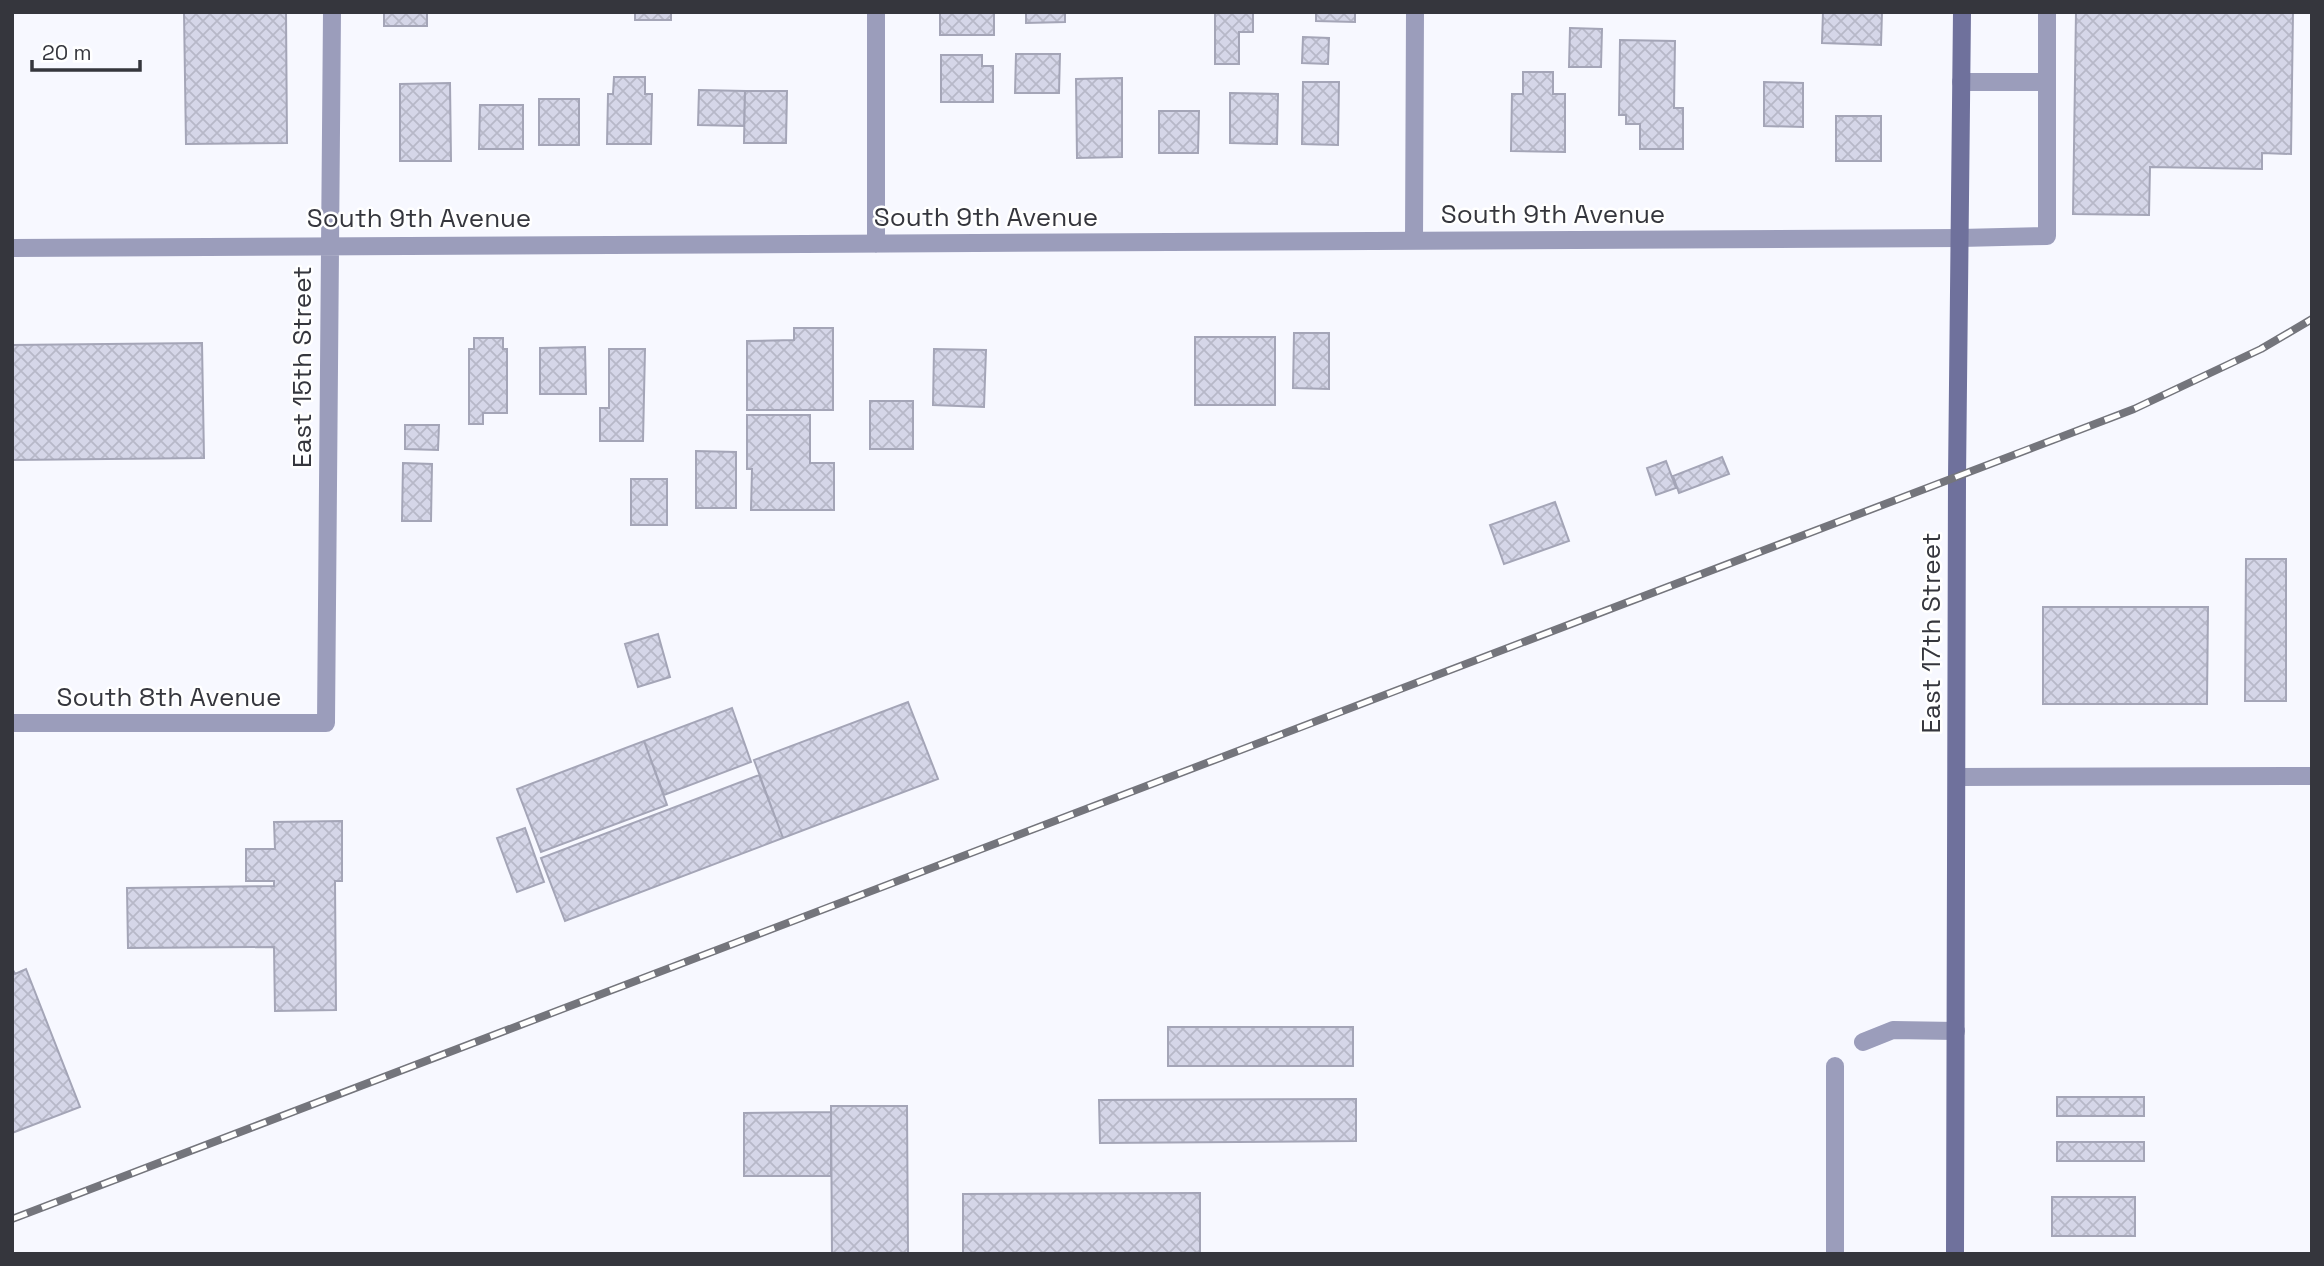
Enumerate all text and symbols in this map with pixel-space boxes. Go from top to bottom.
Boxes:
scale bar [32,28,140,72]
text: 20 m [42,39,92,66]
street label: South 9th Avenue [1441,197,1665,231]
street label: South 9th Avenue [874,200,1098,234]
street label: South 9th Avenue [307,201,531,235]
street label: East 15th Street [285,266,319,468]
street label: East 17th Street [1914,532,1948,734]
street label: South 8th Avenue [57,680,281,714]

